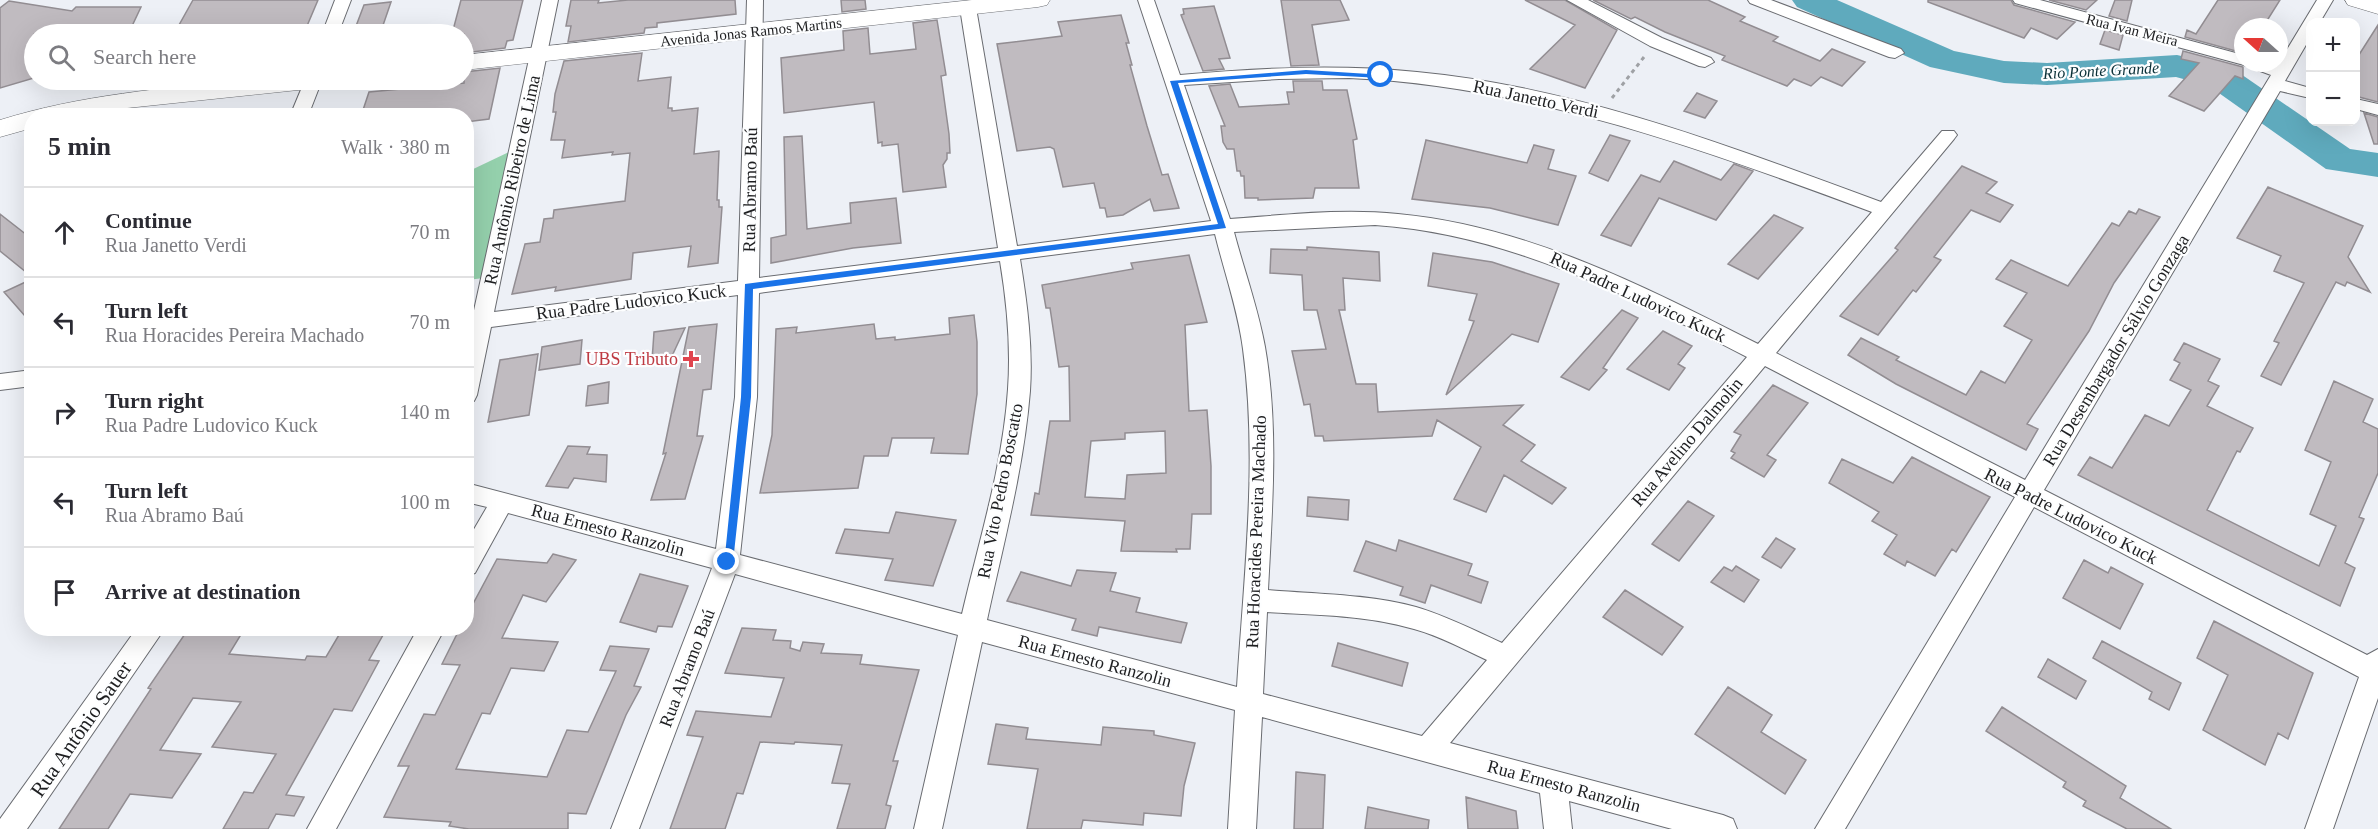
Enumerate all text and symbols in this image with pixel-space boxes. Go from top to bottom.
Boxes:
street label: Rua Ivan Meira [2084,11,2180,49]
street label: Avenida Jonas Ramos Martins [659,14,843,50]
north arrow [2234,18,2288,72]
map controls [2306,18,2360,126]
button: + [2306,18,2360,72]
search box [24,24,474,90]
icon: search [45,41,78,74]
text: Search here [93,44,196,69]
water label: Rio Ponte Grande [2041,59,2160,82]
route start [1367,61,1393,87]
button: − [2306,72,2360,126]
street label: Rua Antônio Ribeiro de Lima [480,73,544,287]
street label: Rua Janetto Verdi [1471,76,1601,122]
street label: Rua Abramo Baú [739,127,761,253]
text: 5 min [48,132,111,161]
text: Walk · 380 m [341,136,450,158]
text: Continue [105,208,192,233]
icon: ahead [48,216,81,249]
text: 70 m [409,221,450,243]
street label: Rua Desembargador Sálvio Gonzaga [2039,231,2193,469]
text: Rua Janetto Verdi [105,234,247,256]
street label: Rua Padre Ludovico Kuck [1547,247,1729,347]
street label: Rua Padre Ludovico Kuck [535,280,727,324]
text: Turn left [105,298,188,323]
icon: left [48,306,81,339]
text: 70 m [409,311,450,333]
text: Rua Horacides Pereira Machado [105,324,364,346]
place label: UBS Tributo [585,349,678,369]
marker: UBS Tributo [682,350,700,368]
street label: Rua Avelino Dalmolin [1627,374,1747,510]
text: Turn right [105,388,204,413]
icon: right [48,396,81,429]
text: 140 m [399,401,450,423]
street label: Rua Vito Pedro Boscatto [973,402,1027,580]
text: Rua Padre Ludovico Kuck [105,414,318,436]
street label: Rua Horacides Pereira Machado [1242,415,1270,649]
street label: Rua Padre Ludovico Kuck [1981,464,2161,568]
text: Turn left [105,478,188,503]
icon: left [48,486,81,519]
text: 100 m [399,491,450,513]
street label: Rua Ernesto Ranzolin [529,500,687,560]
text: Rua Abramo Baú [105,504,244,526]
route end [713,548,739,574]
icon: arrive [48,576,81,609]
text: Arrive at destination [105,579,301,604]
street label: Rua Abramo Baú [655,606,719,730]
street label: Rua Ernesto Ranzolin [1016,631,1174,691]
street label: Rua Antônio Sauer [25,657,137,801]
street label: Rua Ernesto Ranzolin [1485,756,1643,816]

